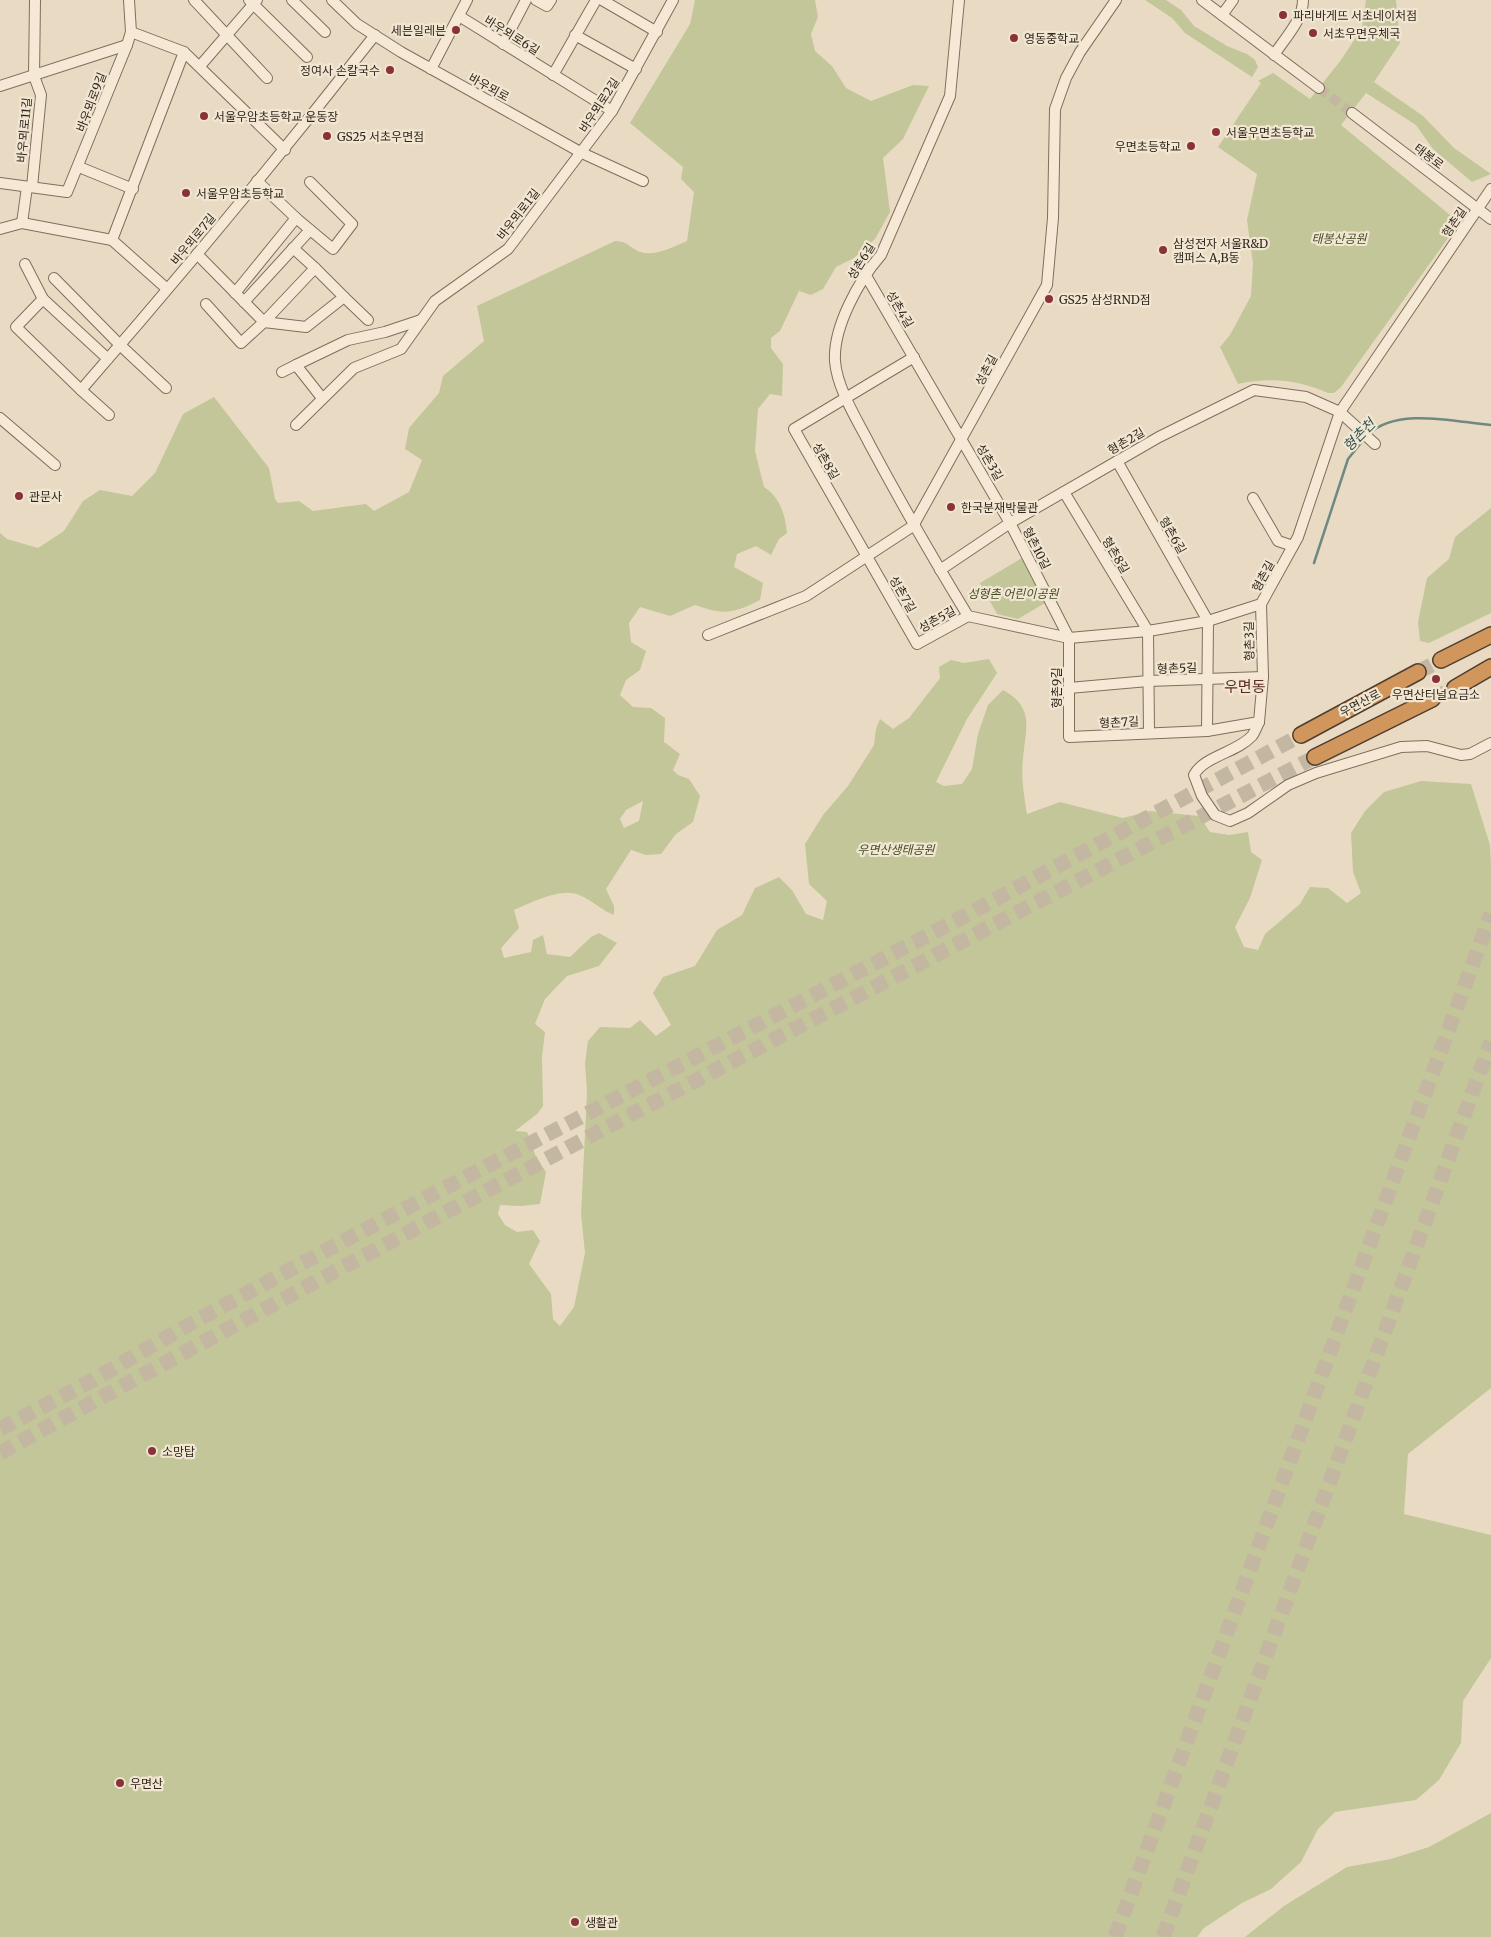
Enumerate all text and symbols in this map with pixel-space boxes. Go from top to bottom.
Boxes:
place label: 파리바게뜨 서초네이처점 [1293,8,1417,23]
marker: 파리바게뜨 서초네이처점 [1277,9,1289,21]
street label: 바우뫼로6길 [482,12,542,58]
place label: 세븐일레븐 [391,23,446,38]
marker: 세븐일레븐 [450,24,462,36]
place label: 서초우면우체국 [1323,26,1400,41]
marker: 서초우면우체국 [1307,27,1319,39]
place label: 영동중학교 [1024,31,1079,46]
marker: 영동중학교 [1008,32,1020,44]
place label: 정여사 손칼국수 [300,63,380,78]
marker: 정여사 손칼국수 [384,64,396,76]
street label: 바우뫼로9길 [73,70,109,134]
street label: 바우뫼로 [466,70,512,104]
street label: 바우뫼로2길 [576,75,622,135]
street label: 바우뫼로11길 [14,97,34,163]
place label: 서울우암초등학교 운동장 [214,109,338,124]
marker: 서울우암초등학교 운동장 [198,110,210,122]
place label: 서울우면초등학교 [1226,125,1314,140]
marker: 서울우면초등학교 [1210,126,1222,138]
place label: GS25 서초우면점 [337,129,424,144]
marker: GS25 서초우면점 [321,130,333,142]
place label: 우면초등학교 [1115,139,1181,154]
marker: 우면초등학교 [1185,140,1197,152]
street label: 태봉로 [1411,140,1447,172]
street label: 바우뫼로1길 [493,185,543,243]
place label: 서울우암초등학교 [196,186,284,201]
marker: 서울우암초등학교 [180,187,192,199]
street label: 형촌길 [1439,204,1469,240]
street label: 바우뫼로7길 [167,210,219,268]
park label: 태봉산공원 [1311,231,1368,246]
place label: 삼성전자 서울R&D 캠퍼스 A,B동 [1173,236,1268,265]
street label: 성촌6길 [844,240,878,282]
marker: 삼성전자 서울R&D 캠퍼스 A,B동 [1157,244,1169,256]
street label: 성촌4길 [883,288,917,330]
place label: GS25 삼성RND점 [1059,292,1151,307]
marker: GS25 삼성RND점 [1043,293,1055,305]
street label: 성촌길 [972,352,1000,388]
water label: 형촌천 [1339,414,1380,455]
street label: 형촌2길 [1105,424,1147,458]
street label: 성촌8길 [809,440,843,482]
street label: 성촌3길 [974,441,1006,483]
place label: 관문사 [29,489,62,504]
marker: 관문사 [13,490,25,502]
place label: 한국분재박물관 [961,500,1038,515]
marker: 한국분재박물관 [945,501,957,513]
street label: 형촌6길 [1156,514,1190,556]
street label: 형촌10길 [1020,524,1054,572]
street label: 형촌8길 [1099,534,1133,576]
street label: 형촌길 [1248,558,1278,594]
street label: 성촌7길 [887,573,919,615]
park label: 성형촌 어린이공원 [968,586,1059,601]
street label: 성촌5길 [916,603,958,635]
street label: 형촌3길 [1241,621,1257,661]
street label: 형촌5길 [1157,660,1197,676]
street label: 형촌9길 [1049,668,1064,708]
marker: 우면산터널요금소 [1430,673,1442,685]
district label: 우면동 [1224,677,1266,696]
street label: 우면산로 [1337,686,1383,720]
place label: 우면산터널요금소 [1392,687,1480,702]
street label: 형촌7길 [1099,713,1139,731]
park label: 우면산생태공원 [857,842,936,857]
place label: 소망탑 [162,1444,195,1459]
marker: 소망탑 [146,1445,158,1457]
place label: 우면산 [130,1776,163,1791]
marker: 우면산 [114,1777,126,1789]
place label: 생활관 [585,1915,618,1930]
marker: 생활관 [569,1916,581,1928]

